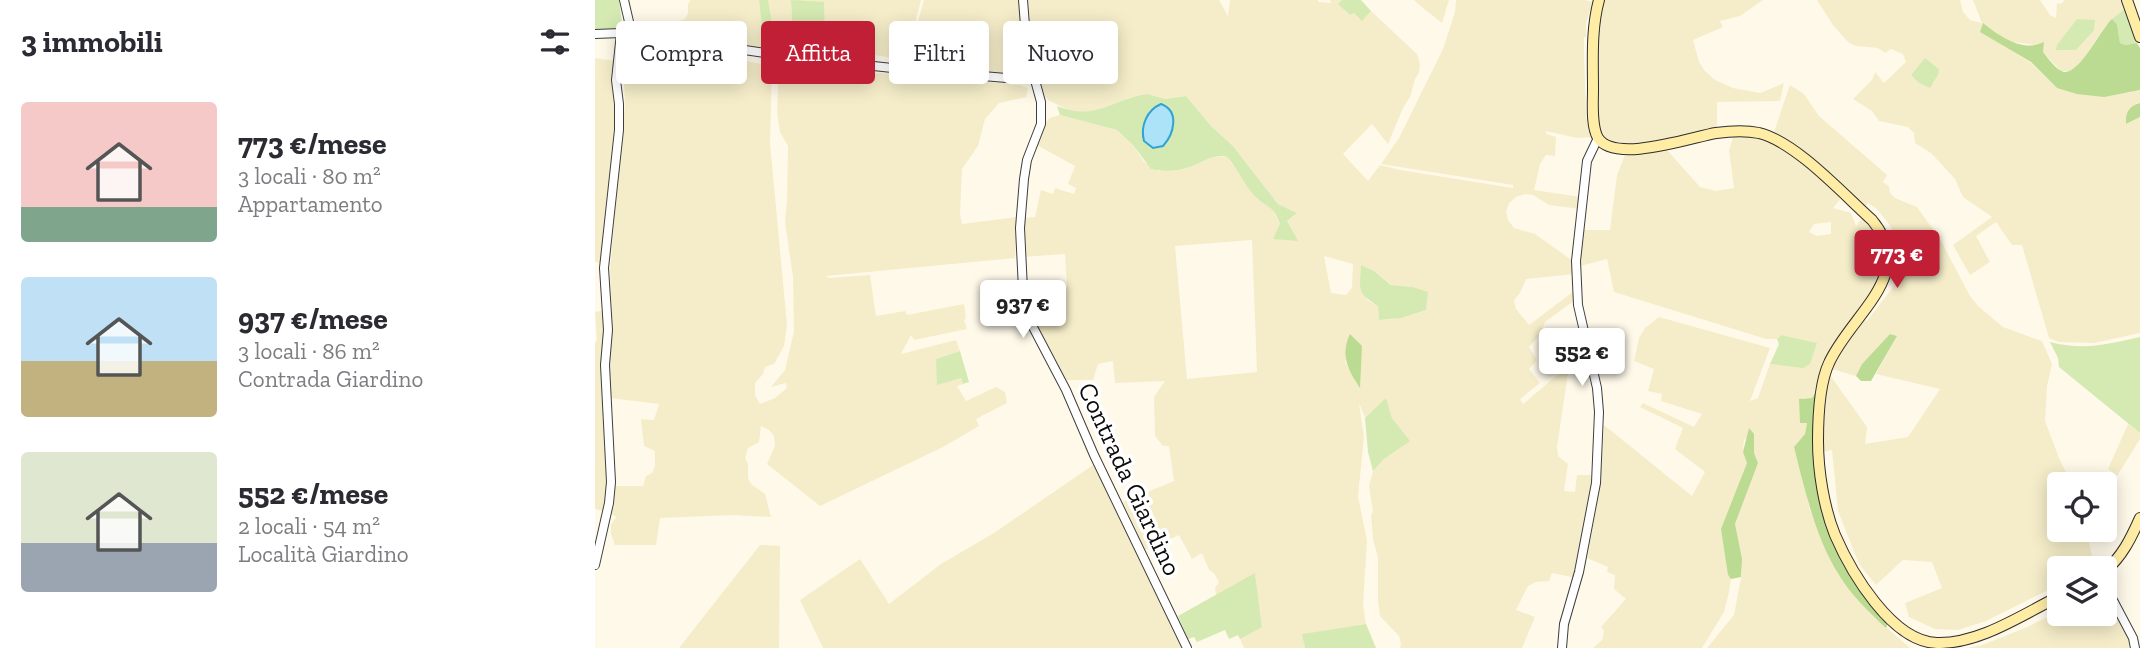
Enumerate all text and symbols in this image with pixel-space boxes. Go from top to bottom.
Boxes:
chip: Compra [616,21,747,84]
chip: Affitta [761,21,875,84]
chip: Filtri [889,21,989,84]
chip: Nuovo [1003,21,1118,84]
icon: filters [536,23,574,61]
text: 3 immobili [21,24,163,60]
text: 773 €/mese [238,126,387,162]
icon: home [77,130,161,214]
text: 3 locali · 80 m² [238,162,381,190]
text: Appartamento [238,190,383,218]
pin: 773 € [1848,230,1946,290]
text: 773 € [1871,239,1923,267]
pin: 937 € [974,280,1072,340]
text: 937 € [996,289,1050,317]
text: 937 €/mese [238,301,388,337]
icon: home [77,305,161,389]
pin: 552 € [1533,328,1631,388]
text: 3 locali · 86 m² [238,337,380,365]
text: 552 € [1555,337,1609,365]
text: Contrada Giardino [238,365,423,393]
street label: Contrada Giardino [1071,377,1189,581]
map controls [2047,472,2117,626]
button: locate [2047,472,2117,542]
text: 552 €/mese [238,476,388,512]
icon: home [77,480,161,564]
text: 2 locali · 54 m² [238,512,380,540]
text: Località Giardino [238,540,409,568]
button: layers [2047,556,2117,626]

